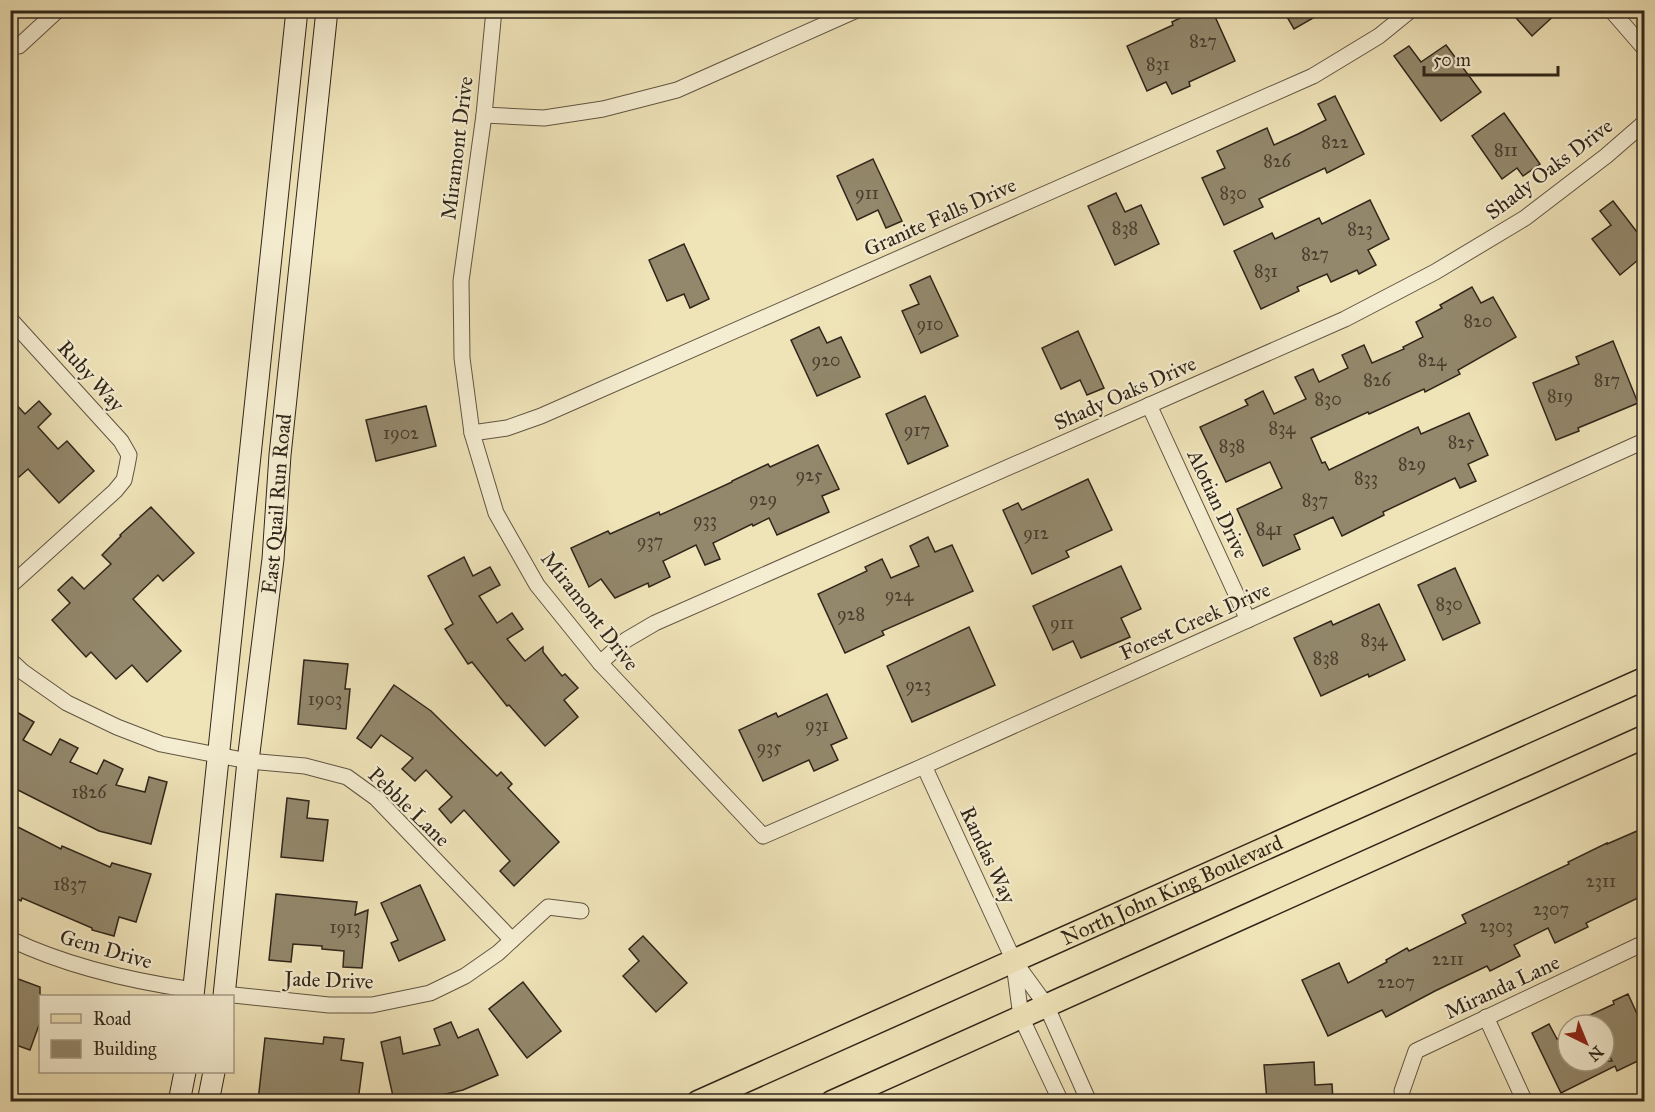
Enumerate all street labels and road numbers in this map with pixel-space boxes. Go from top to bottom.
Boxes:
street label: Miramont Drive [435,75,479,221]
street label: Shady Oaks Drive [1480,113,1618,225]
street label: Granite Falls Drive [860,172,1020,262]
street label: Ruby Way [52,335,131,418]
street label: Shady Oaks Drive [1050,350,1200,436]
street label: East Quail Run Road [256,412,297,596]
street label: Alotian Drive [1181,445,1255,563]
street label: Miramont Drive [535,546,645,676]
street label: Forest Creek Drive [1116,576,1275,666]
street label: Pebble Lane [363,762,456,853]
street label: Randas Way [954,802,1022,909]
street label: North John King Boulevard [1057,829,1287,951]
street label: Gem Drive [57,923,155,975]
street label: Miranda Lane [1440,949,1564,1025]
street label: Jade Drive [282,965,374,995]

